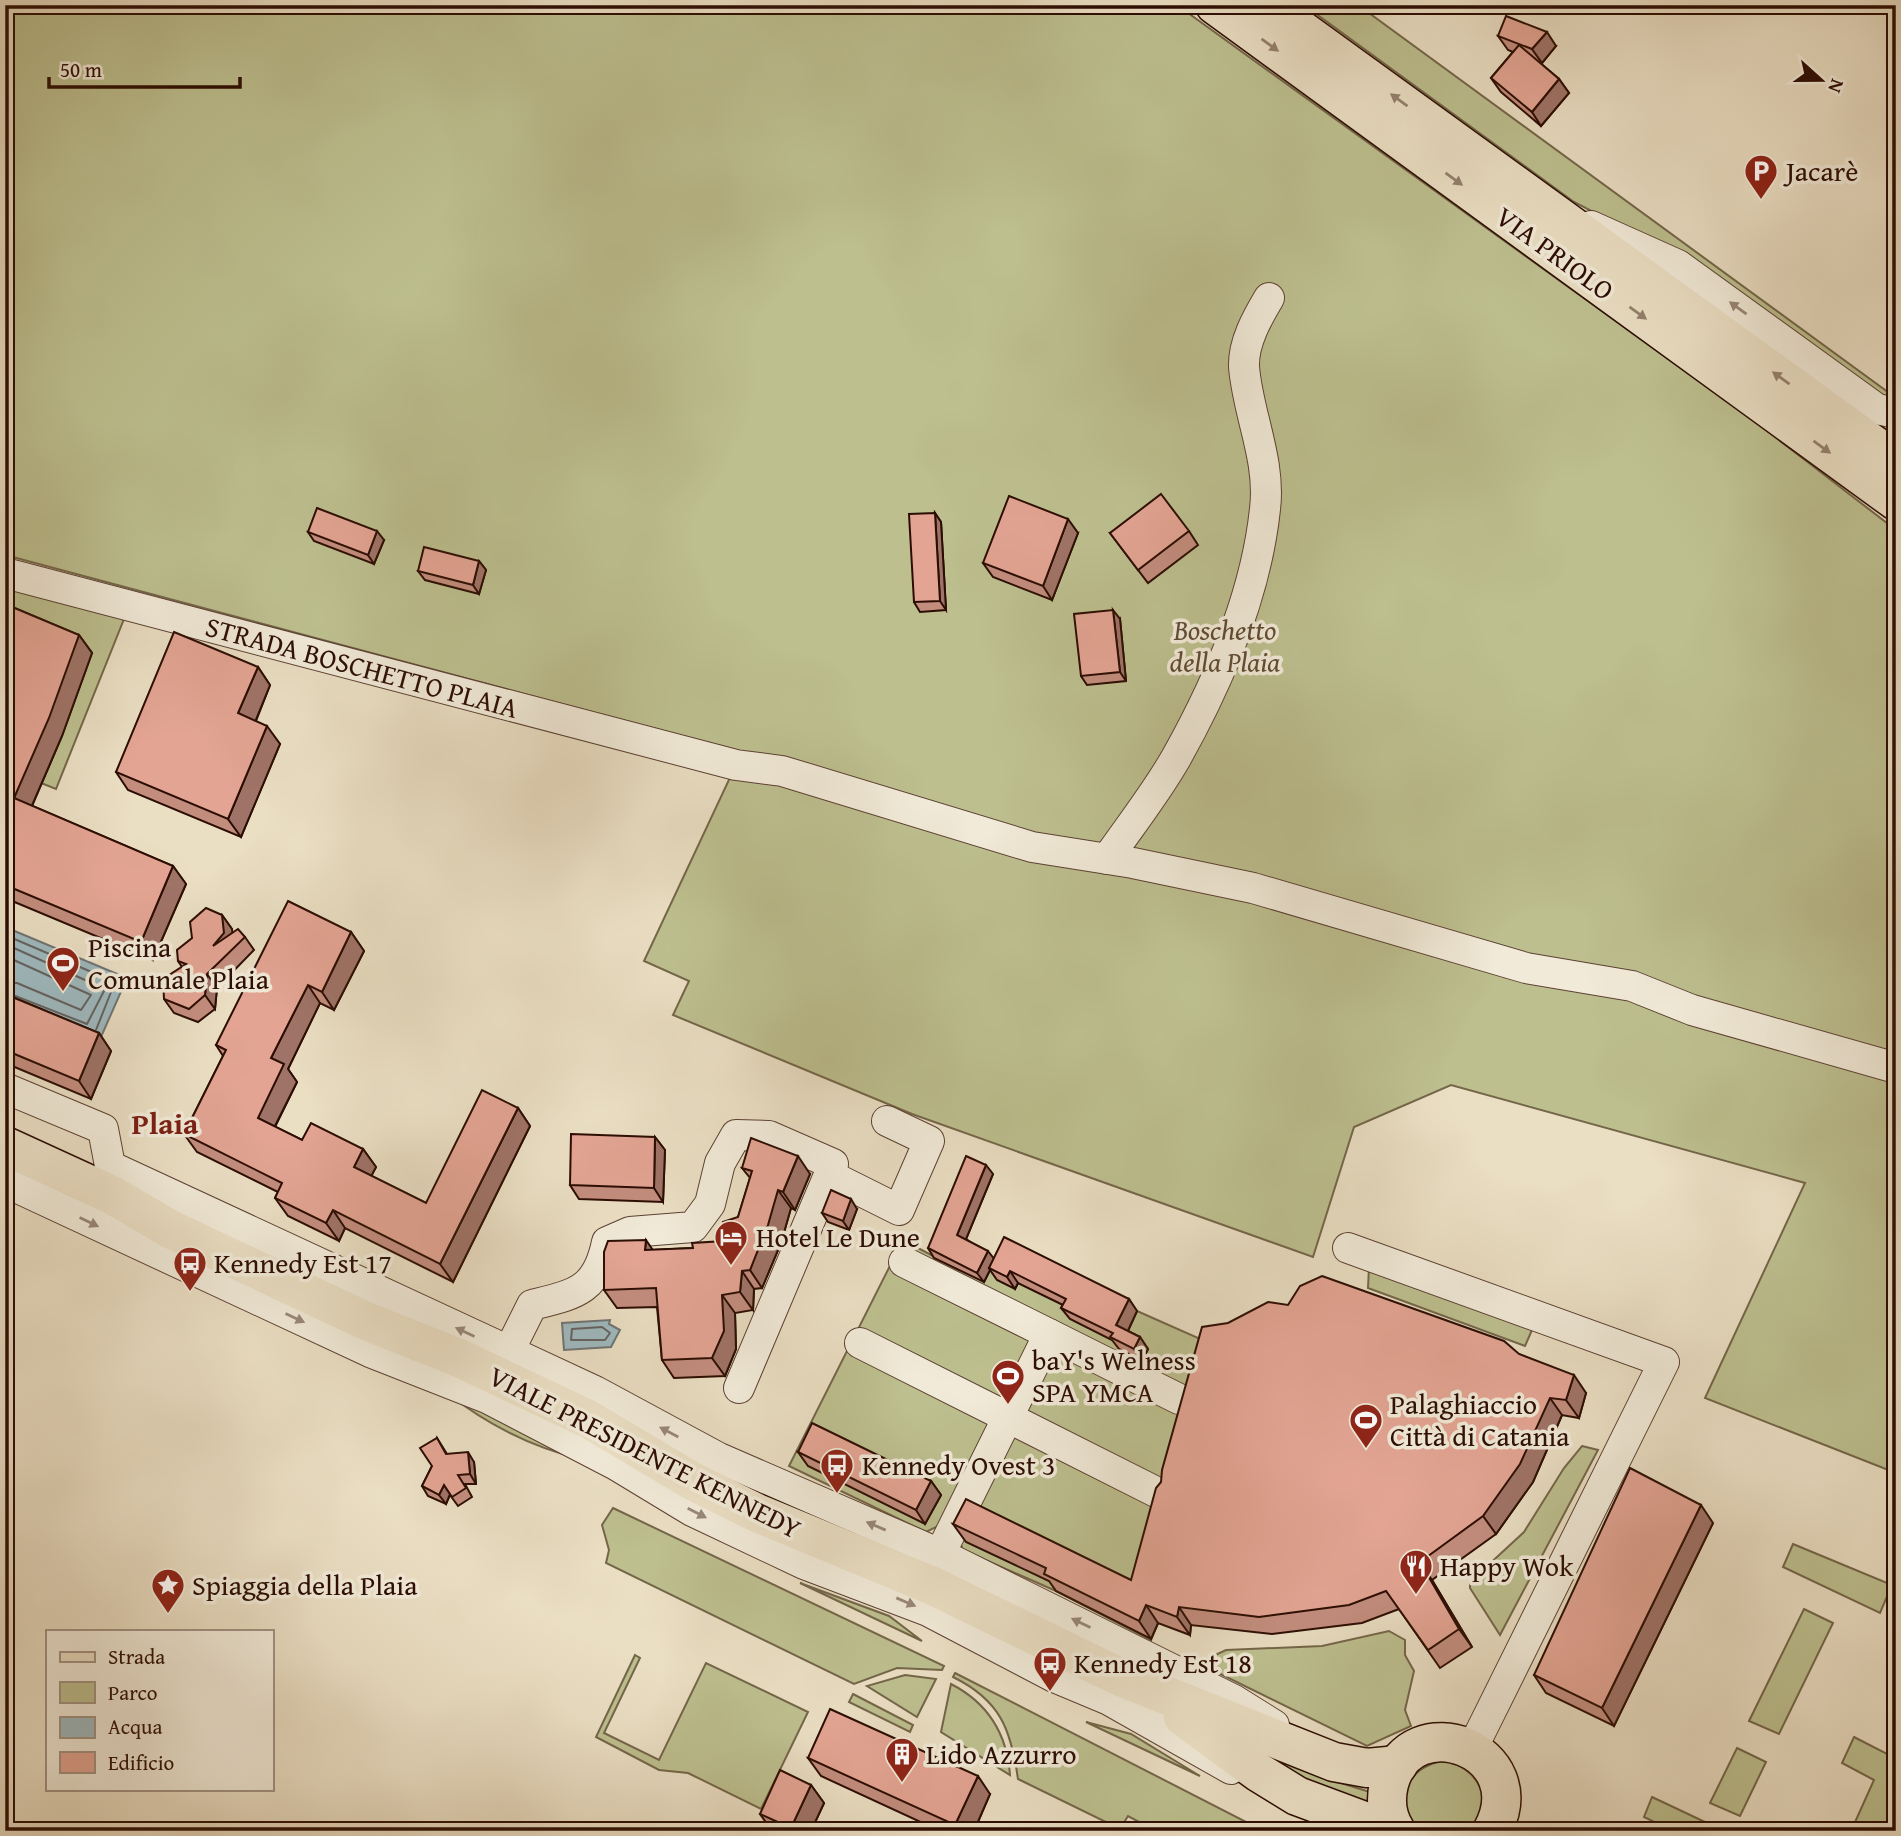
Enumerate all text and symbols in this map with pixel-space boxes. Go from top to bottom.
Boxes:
one-way arrow [1261,38,1279,52]
scale bar [49,46,240,90]
north arrow [1786,46,1856,116]
text: 50 m [60,54,102,85]
text: N [1821,75,1852,97]
one-way arrow [1390,94,1408,108]
place label: Jacarè [1783,150,1858,191]
parking icon: Jacarè [1742,152,1780,201]
one-way arrow [1445,172,1463,186]
street label: VIA PRIOLO [1488,196,1623,310]
one-way arrow [1729,302,1747,316]
one-way arrow [1629,306,1647,320]
one-way arrow [1772,371,1790,385]
one-way arrow [1813,440,1831,454]
street label: STRADA BOSCHETTO PLAIA [201,605,523,728]
park label: Boschetto della Plaia [1170,609,1280,682]
place label: Piscina Comunale Plaia [88,926,270,999]
sports icon: Piscina Comunale Plaia [44,944,82,993]
district label: Plaia [132,1101,199,1145]
place label: Hotel Le Dune [756,1216,920,1257]
one-way arrow [78,1217,99,1228]
hotel icon: Hotel Le Dune [712,1218,750,1267]
place label: Kennedy Est 17 [214,1242,392,1283]
bus stop icon: Kennedy Est 17 [171,1244,209,1293]
one-way arrow [285,1312,305,1324]
one-way arrow [455,1326,475,1338]
place label: baY's Welness SPA YMCA [1032,1339,1196,1412]
street label: VIALE PRESIDENTE KENNEDY [482,1355,809,1548]
sports icon: baY's Welness SPA YMCA [989,1357,1027,1406]
place label: Palaghiaccio Città di Catania [1390,1383,1570,1456]
sports icon: Palaghiaccio Città di Catania [1347,1401,1385,1450]
one-way arrow [659,1426,679,1437]
place label: Kennedy Ovest 3 [862,1444,1055,1485]
bus stop icon: Kennedy Ovest 3 [818,1446,856,1495]
one-way arrow [687,1508,707,1519]
one-way arrow [865,1521,886,1532]
place label: Happy Wok [1440,1545,1574,1586]
restaurant icon: Happy Wok [1397,1547,1435,1596]
place label: Spiaggia della Plaia [192,1564,418,1605]
place icon: Spiaggia della Plaia [149,1566,187,1615]
one-way arrow [896,1597,917,1608]
one-way arrow [1071,1618,1091,1629]
legend [46,1630,273,1790]
text: Strada [108,1641,165,1672]
place label: Kennedy Est 18 [1074,1642,1252,1683]
bus stop icon: Kennedy Est 18 [1031,1644,1069,1693]
text: Parco [108,1677,158,1708]
text: Acqua [108,1711,162,1742]
place label: Lido Azzurro [926,1733,1076,1774]
building icon: Lido Azzurro [883,1735,921,1784]
text: Edificio [108,1747,174,1778]

